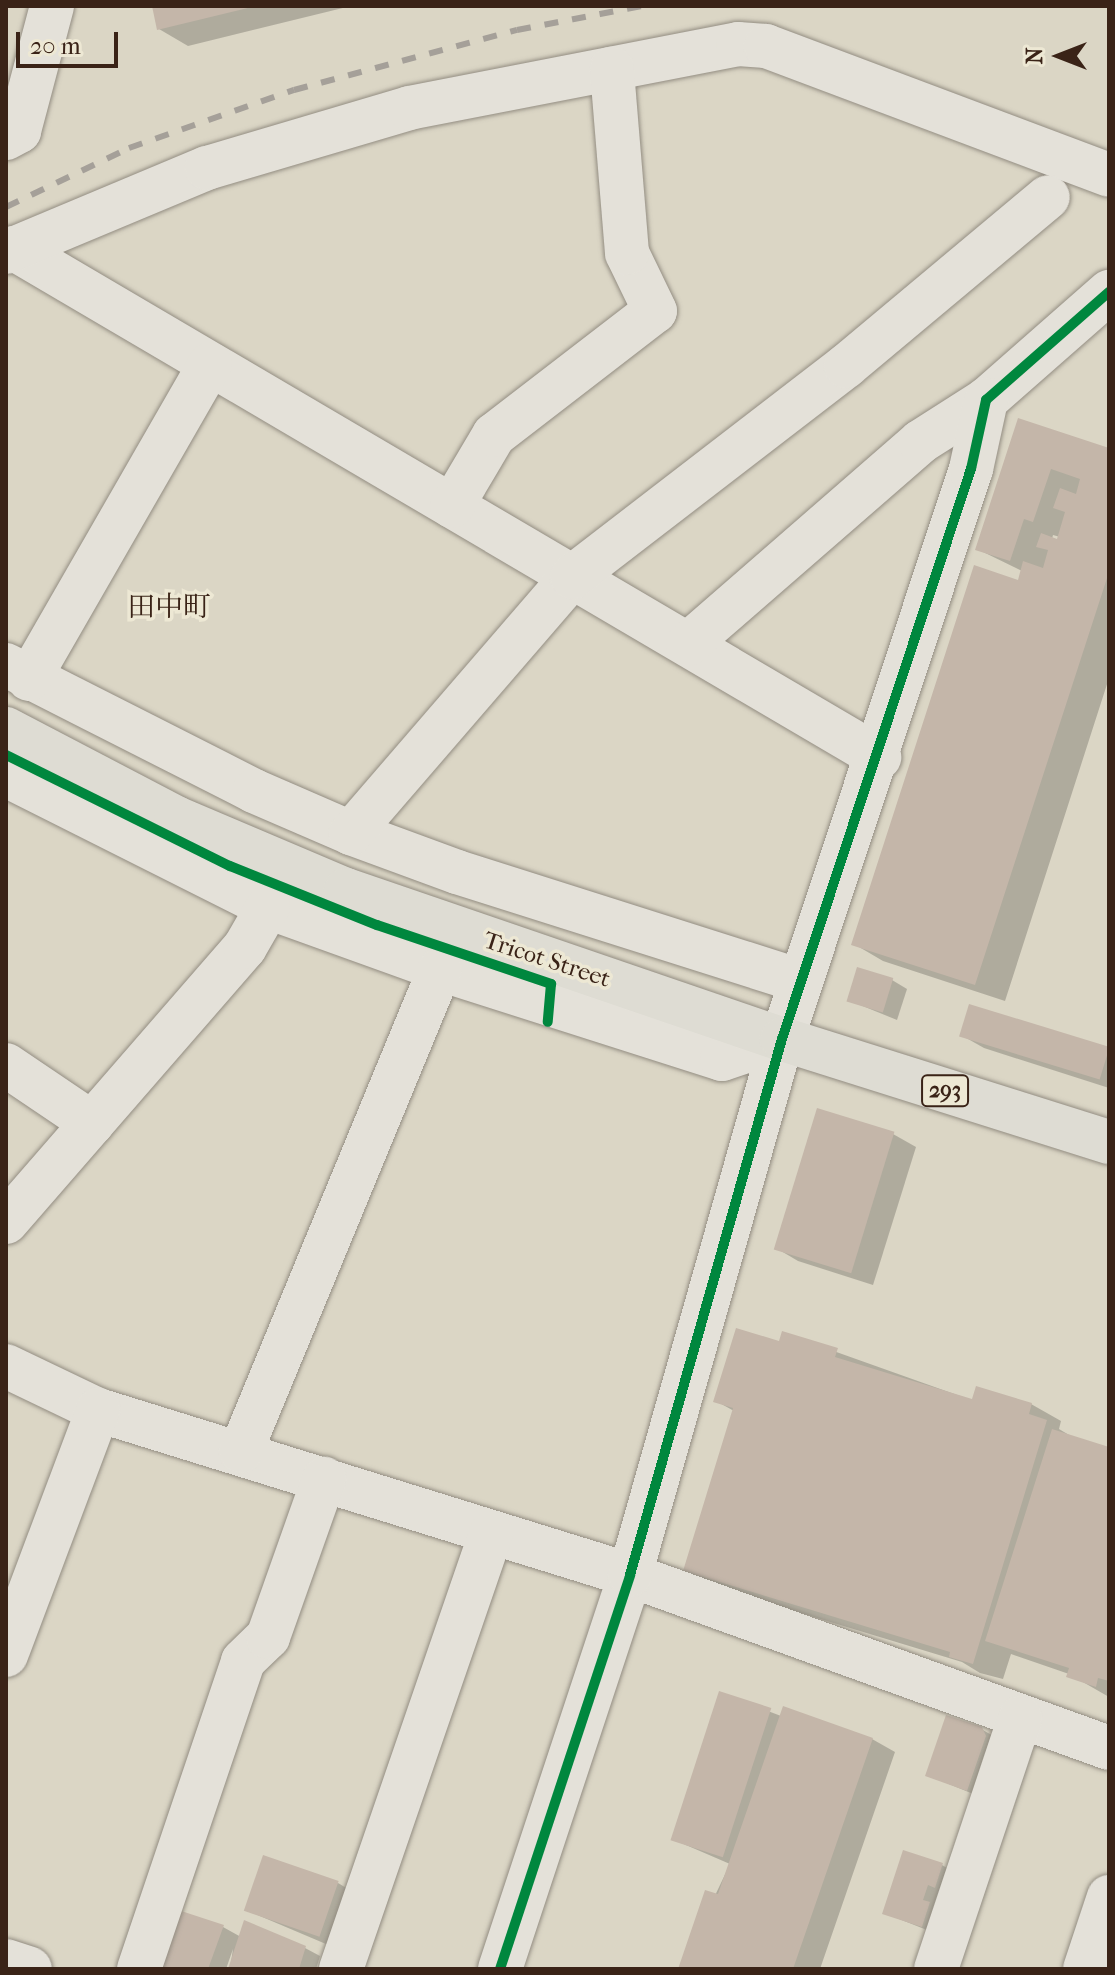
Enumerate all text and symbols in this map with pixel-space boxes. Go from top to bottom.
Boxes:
scale bar [20,16,122,66]
north arrow [1019,16,1099,96]
text: 20 m [30,32,81,60]
text: N [1022,48,1048,64]
district label: 田中町 [127,590,211,624]
street label: Tricot Street [480,926,614,994]
road number: 293 [921,1073,969,1109]

